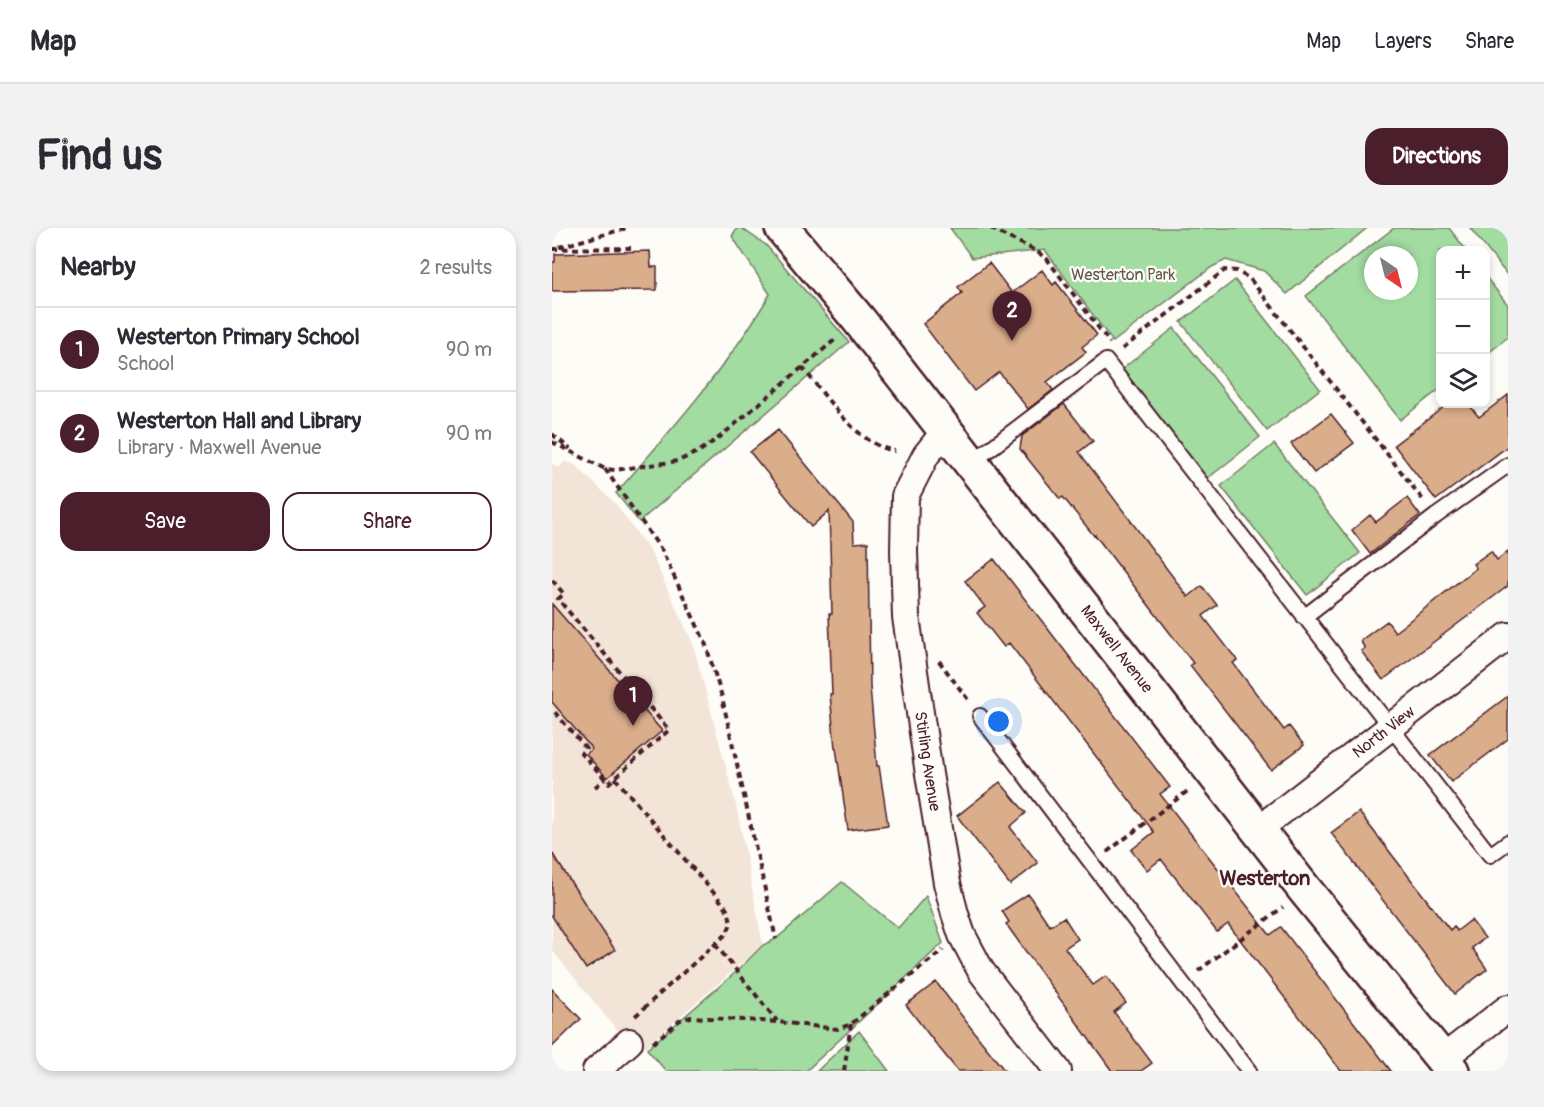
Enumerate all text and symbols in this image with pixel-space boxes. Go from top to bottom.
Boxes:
text: Map [30,24,76,59]
text: Map [1306,28,1341,55]
text: Layers [1374,28,1432,55]
text: Share [1465,28,1514,55]
button: Directions [1365,128,1508,185]
text: Find us [36,130,162,182]
north arrow [1364,246,1418,300]
map controls [1436,246,1490,408]
button: + [1436,246,1490,300]
text: Nearby [60,251,136,283]
text: 2 results [420,255,492,280]
park label: Westerton Park [1071,265,1175,285]
pin: 2 [992,291,1032,341]
button: − [1436,300,1490,354]
text: Westerton Primary School [117,323,360,351]
text: 1 [76,337,83,362]
text: 90 m [446,337,492,362]
text: School [117,351,174,376]
button: layers [1436,354,1490,408]
text: Westerton Hall and Library [117,407,361,435]
text: 2 [74,421,85,446]
text: 90 m [446,421,492,446]
text: Library · Maxwell Avenue [117,435,321,460]
button: Save [60,492,270,551]
button: Share [282,492,492,551]
street label: Maxwell Avenue [1076,601,1157,697]
pin: 1 [614,676,652,726]
street label: North View [1349,702,1419,763]
your location [984,707,1013,736]
street label: Stirling Avenue [910,710,945,813]
district label: Westerton [1220,866,1310,891]

